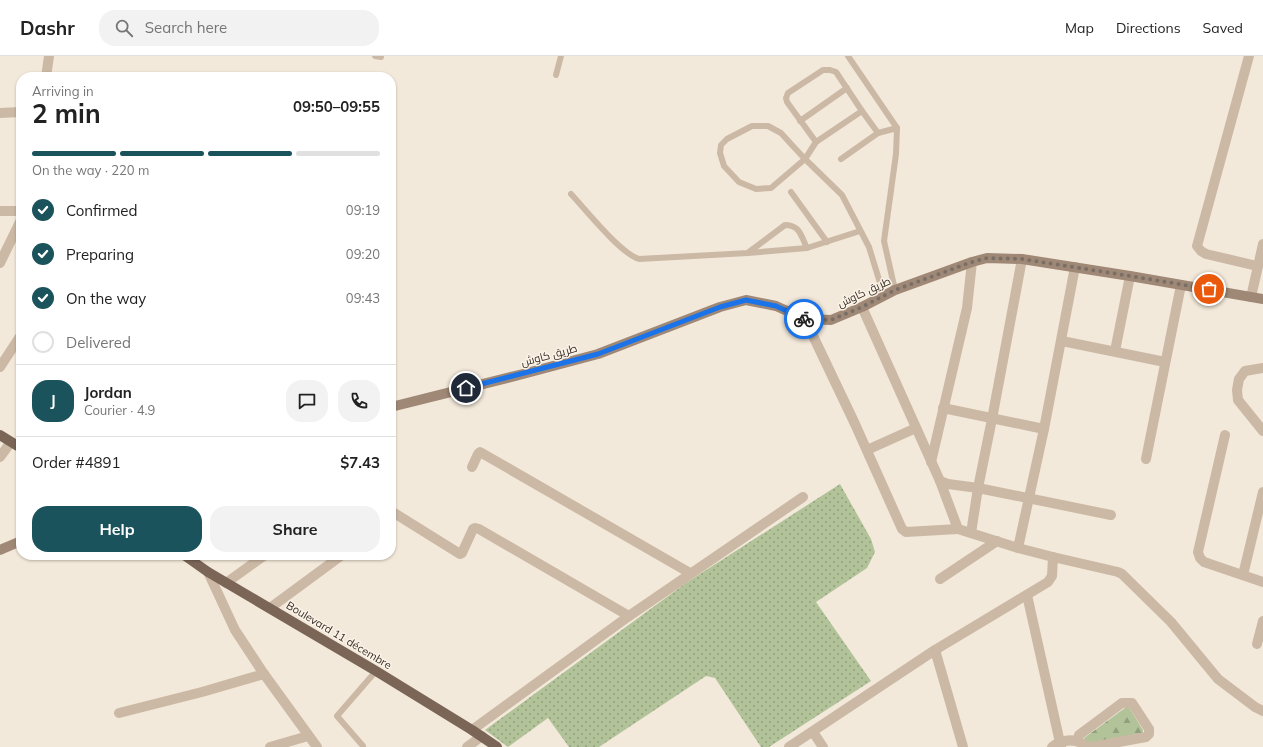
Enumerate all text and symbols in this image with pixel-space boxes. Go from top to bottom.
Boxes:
search box [99,10,379,46]
text: Dashr [20,16,75,40]
icon: search [113,17,135,39]
text: Search here [145,18,227,37]
text: Map [1065,19,1094,37]
text: Directions [1116,19,1181,37]
text: Saved [1203,19,1243,37]
text: Arriving in [32,83,94,99]
text: 2 min [32,97,101,130]
text: 09:50–09:55 [293,97,380,116]
text: On the way · 220 m [32,162,149,178]
icon: check [32,199,54,221]
text: Confirmed [66,201,137,220]
text: 09:19 [346,202,380,218]
icon: check [32,243,54,265]
text: Preparing [66,245,134,264]
text: 09:20 [346,246,380,262]
pin [1192,272,1226,306]
street label: طريق كاوش [835,274,893,310]
icon: bag [1198,278,1220,300]
icon: check [32,287,54,309]
text: On the way [66,289,146,308]
text: 09:43 [346,290,380,306]
courier [784,299,824,339]
icon: bike [793,308,815,330]
text: Delivered [66,333,131,352]
street label: طريق كاوش [519,341,579,369]
pin [449,371,483,405]
icon: home [455,377,477,399]
button: chat [286,380,328,422]
button: phone [338,380,380,422]
text: Jordan [84,383,132,402]
text: J [50,391,56,410]
text: Courier · 4.9 [84,402,155,418]
text: Order #4891 [32,453,120,472]
text: $7.43 [340,453,380,472]
button: Help [32,506,202,552]
button: Share [210,506,380,552]
street label: Boulevard 11 décembre [284,598,394,672]

